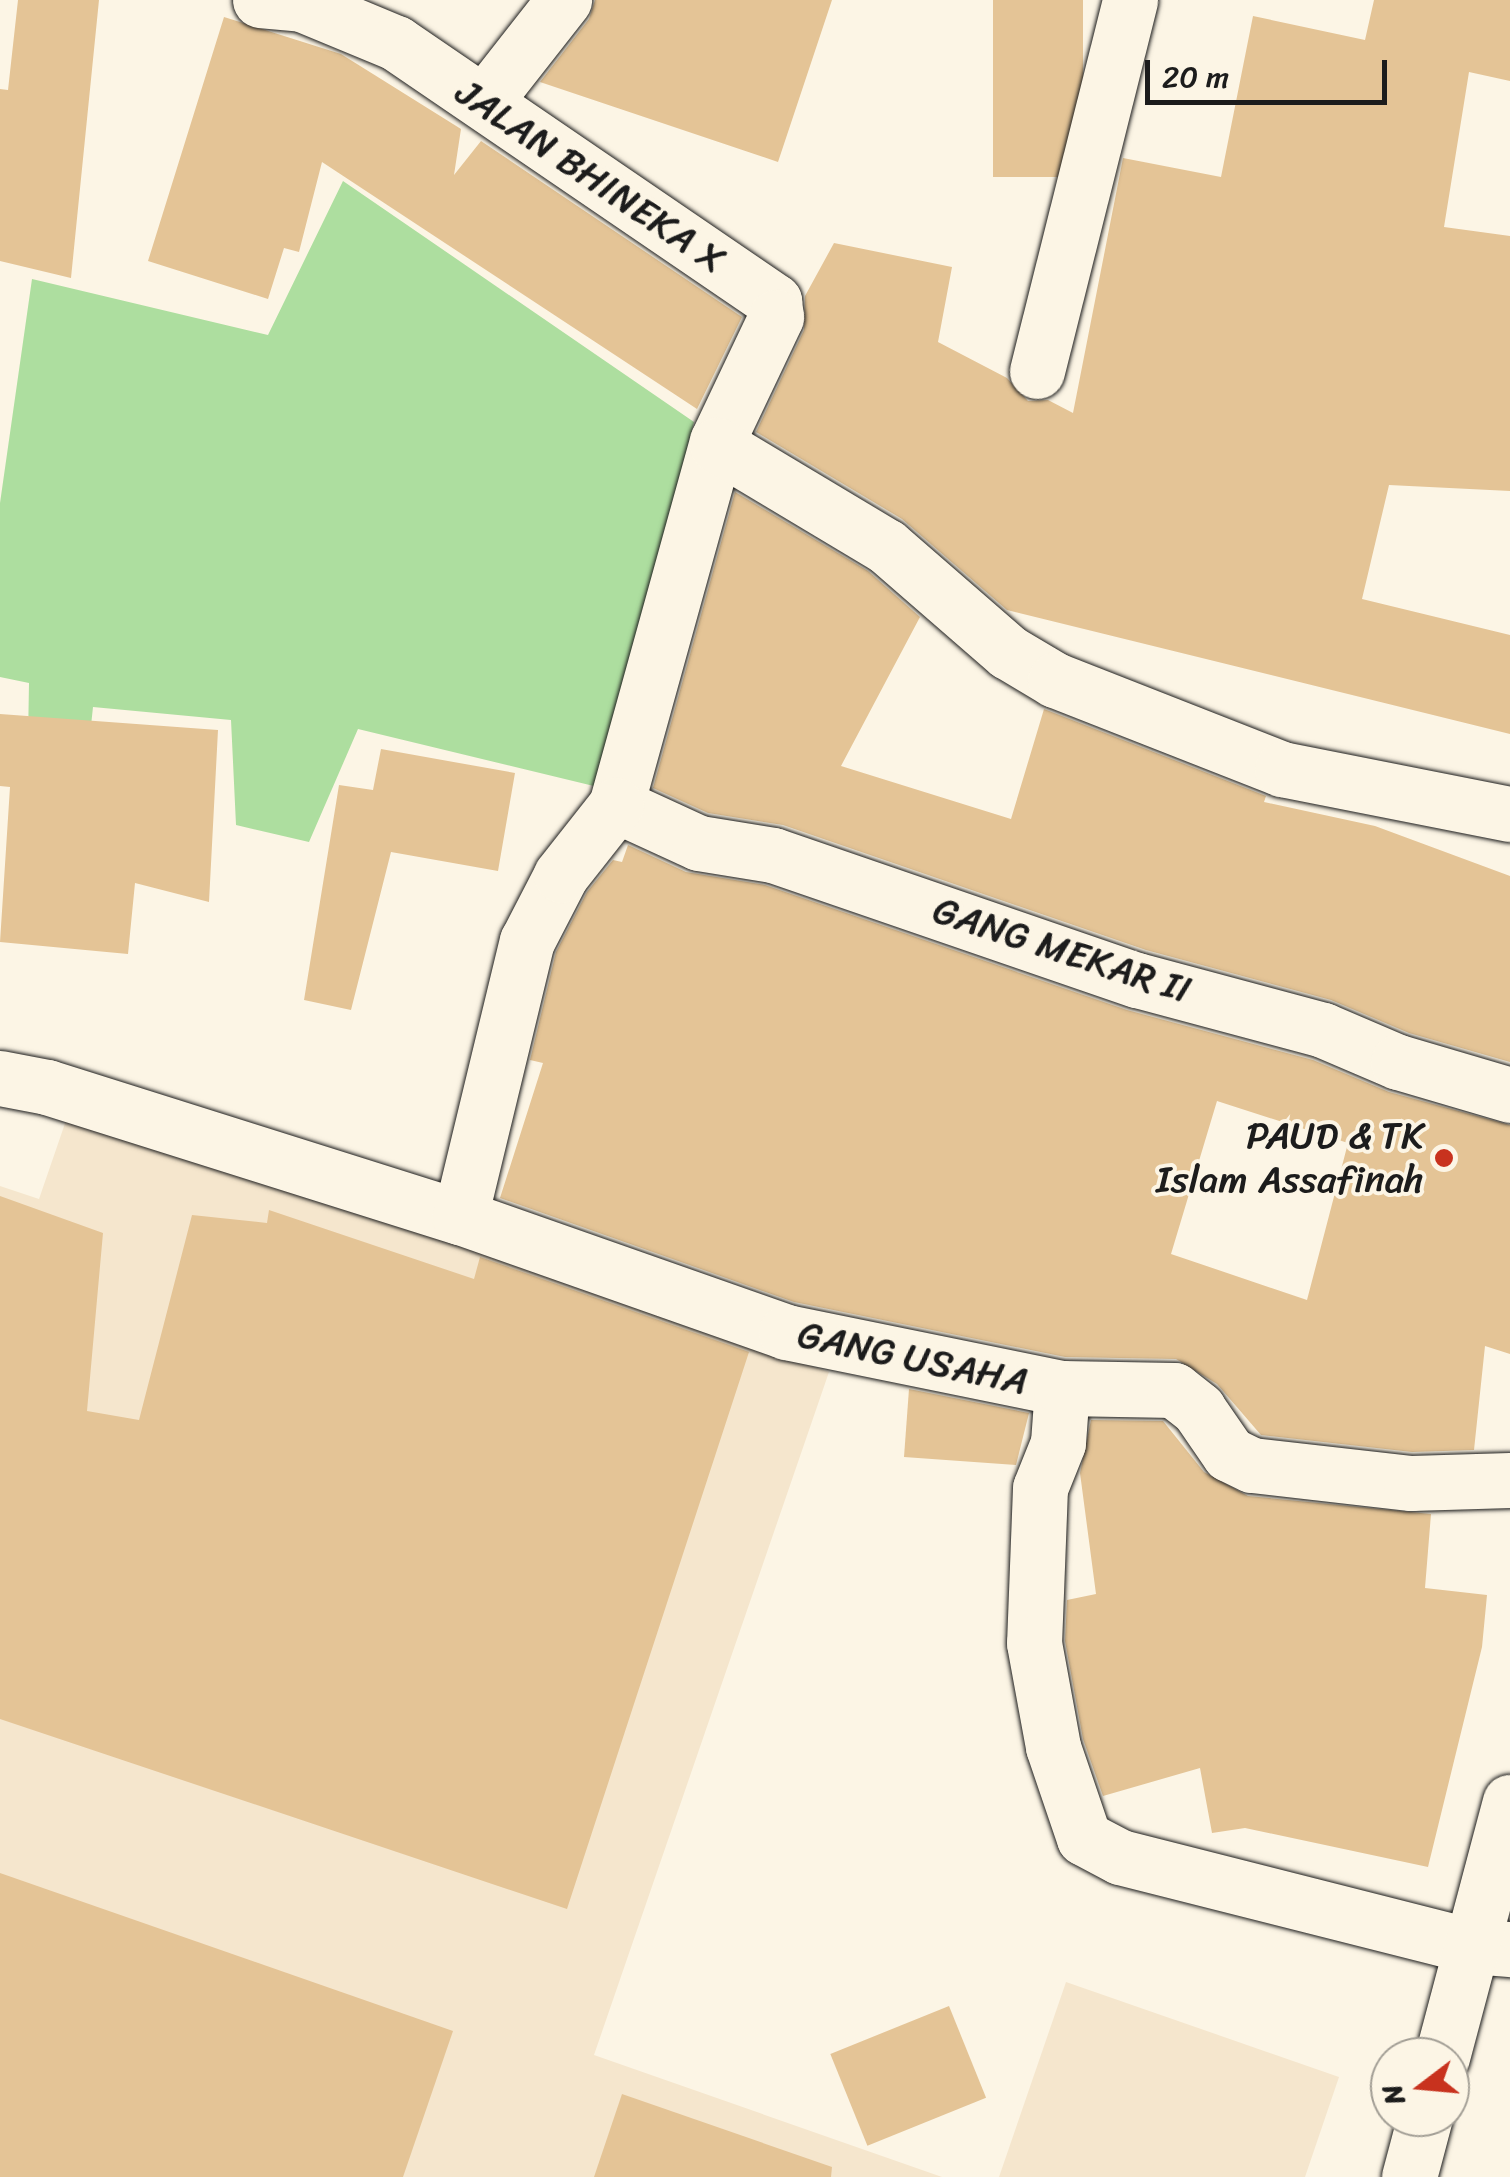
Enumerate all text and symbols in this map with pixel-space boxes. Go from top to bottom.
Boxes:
scale bar [1150,40,1392,102]
text: 20 m [1162,50,1229,104]
street label: JALAN BHINEKA X [446,68,736,284]
street label: GANG MEKAR II [927,887,1197,1013]
place label: PAUD & TK Islam Assafinah [1156,1113,1424,1202]
marker: PAUD & TK Islam Assafinah [1433,1147,1455,1169]
street label: GANG USAHA [794,1311,1032,1405]
north arrow [1370,2037,1470,2137]
text: N [1366,2079,1419,2111]

